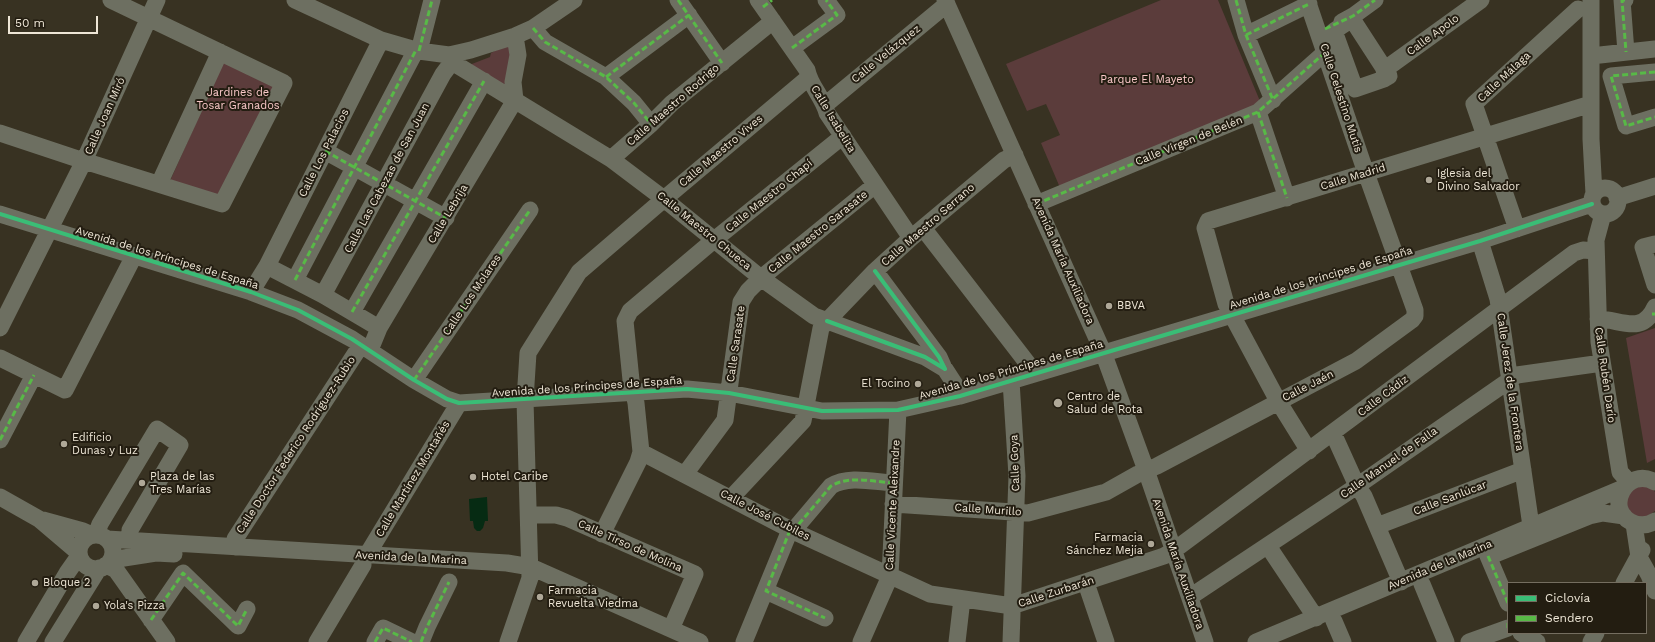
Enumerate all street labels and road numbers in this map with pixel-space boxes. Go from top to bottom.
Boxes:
street label: Calle Apolo [1404,12,1462,58]
street label: Calle Velázquez [849,22,923,86]
street label: Calle Celestino Mutis [1317,42,1365,154]
street label: Calle Málaga [1475,49,1533,105]
street label: Calle Maestro Rodrigo [624,61,722,149]
street label: Calle Joan Miró [82,75,128,157]
street label: Calle Isabelita [808,83,858,155]
street label: Calle Las Cabezas de San Juan [342,101,432,255]
street label: Calle Los Palacios [296,107,352,199]
street label: Calle Maestro Vives [676,112,766,190]
street label: Calle Virgen de Belén [1133,113,1245,169]
street label: Calle Maestro Chapí [723,157,815,235]
street label: Calle Madrid [1319,161,1387,193]
street label: Calle Maestro Serrano [879,181,977,269]
street label: Calle Lebrija [425,182,471,246]
street label: Calle Maestro Sarasate [766,188,870,276]
street label: Calle Maestro Chueca [654,189,754,273]
street label: Avenida María Auxiliadora [1029,195,1097,327]
street label: Avenida de los Príncipes de España [74,224,260,292]
street label: Avenida de los Príncipes de España [1228,244,1414,312]
street label: Calle Los Molares [440,252,504,338]
street label: Calle Sarasate [724,305,748,383]
street label: Calle Jerez de la Frontera [1494,312,1526,452]
street label: Calle Rubén Darío [1592,326,1618,424]
street label: Avenida de los Príncipes de España [917,337,1105,403]
street label: Calle Doctor Federico Rodríguez-Rubio [234,354,358,536]
street label: Calle Jaén [1280,367,1336,405]
street label: Calle Cádiz [1355,373,1411,419]
street label: Avenida de los Príncipes de España [491,374,683,400]
street label: Calle Martínez Montañés [373,419,453,539]
street label: Calle Manuel de Falla [1338,424,1440,502]
street label: Calle Goya [1007,434,1023,492]
street label: Calle Vicente Aleixandre [883,439,903,571]
street label: Calle Sanlúcar [1411,478,1489,518]
street label: Calle José Cubiles [718,487,812,543]
street label: Avenida María Auxiliadora [1149,497,1207,631]
street label: Calle Murillo [954,501,1022,519]
street label: Calle Tirso de Molina [576,517,684,575]
street label: Avenida de la Marina [1386,537,1494,593]
street label: Avenida de la Marina [355,548,467,568]
street label: Calle Zurbarán [1016,574,1096,610]

